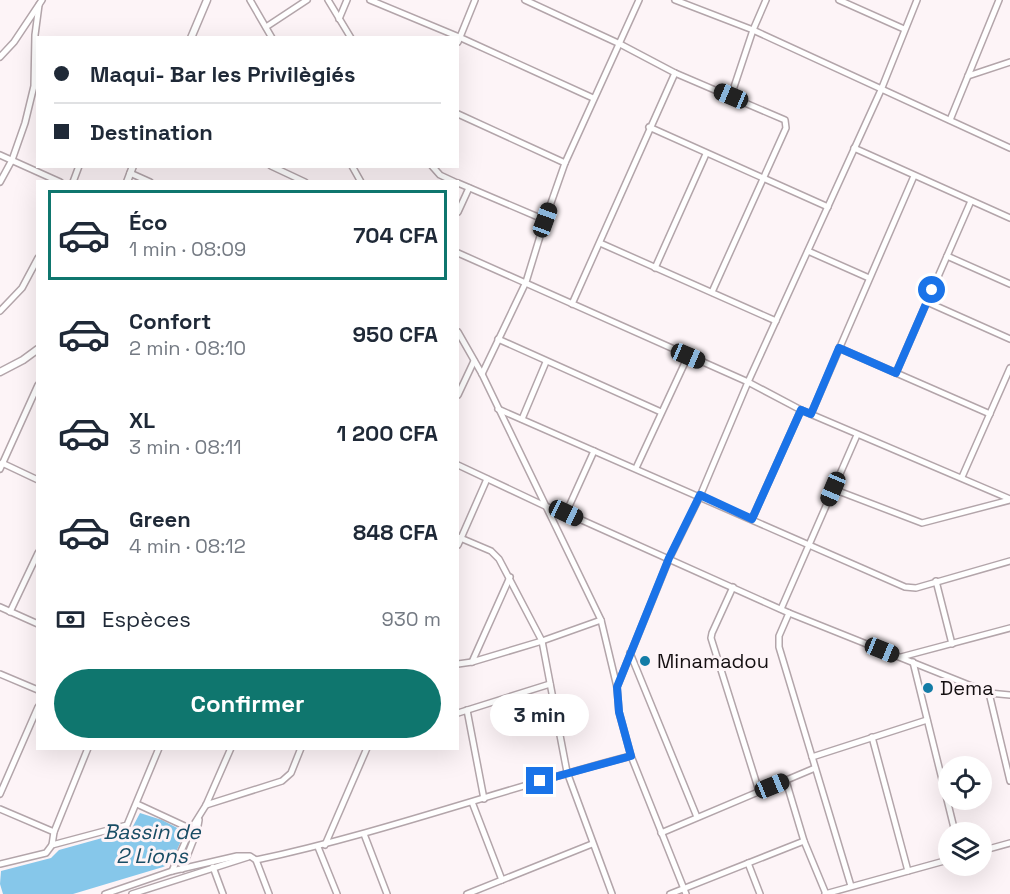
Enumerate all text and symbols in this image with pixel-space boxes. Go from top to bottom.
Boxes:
text: Maqui- Bar les Privilègiés [90,60,356,88]
car [711,81,751,111]
text: Destination [90,118,213,146]
car [530,200,560,240]
icon: car [57,208,111,262]
text: Éco [129,208,168,236]
text: 704 CFA [353,221,438,249]
text: 1 min · 08:09 [129,236,246,262]
route start [918,276,945,303]
icon: car [57,307,111,361]
text: Confort [129,307,211,335]
text: 950 CFA [352,320,438,348]
text: 2 min · 08:10 [129,335,246,361]
car [668,341,708,371]
icon: car [57,406,111,460]
text: XL [129,406,155,434]
text: 1 200 CFA [336,419,438,447]
text: 3 min · 08:11 [129,434,242,460]
car [818,469,848,509]
car [546,497,586,529]
icon: car [57,505,111,559]
text: Green [129,505,191,533]
text: 848 CFA [353,518,438,546]
text: 4 min · 08:12 [129,533,246,559]
icon: cash [54,603,87,636]
text: Espèces [102,605,191,633]
text: 930 m [382,606,441,632]
car [862,635,902,665]
place label: Minamadou [657,648,769,674]
marker: Minamadou [638,654,652,668]
button: Confirmer [54,669,441,738]
place label: Dema [940,675,994,701]
marker: Dema [921,681,935,695]
callout: 3 min [490,694,590,736]
text: 3 min [514,702,565,728]
map controls [938,756,992,876]
button: locate [938,756,992,810]
route end [526,767,553,794]
car [752,771,792,801]
water label: Bassin de 2 Lions [103,818,202,869]
button: layers [938,822,992,876]

